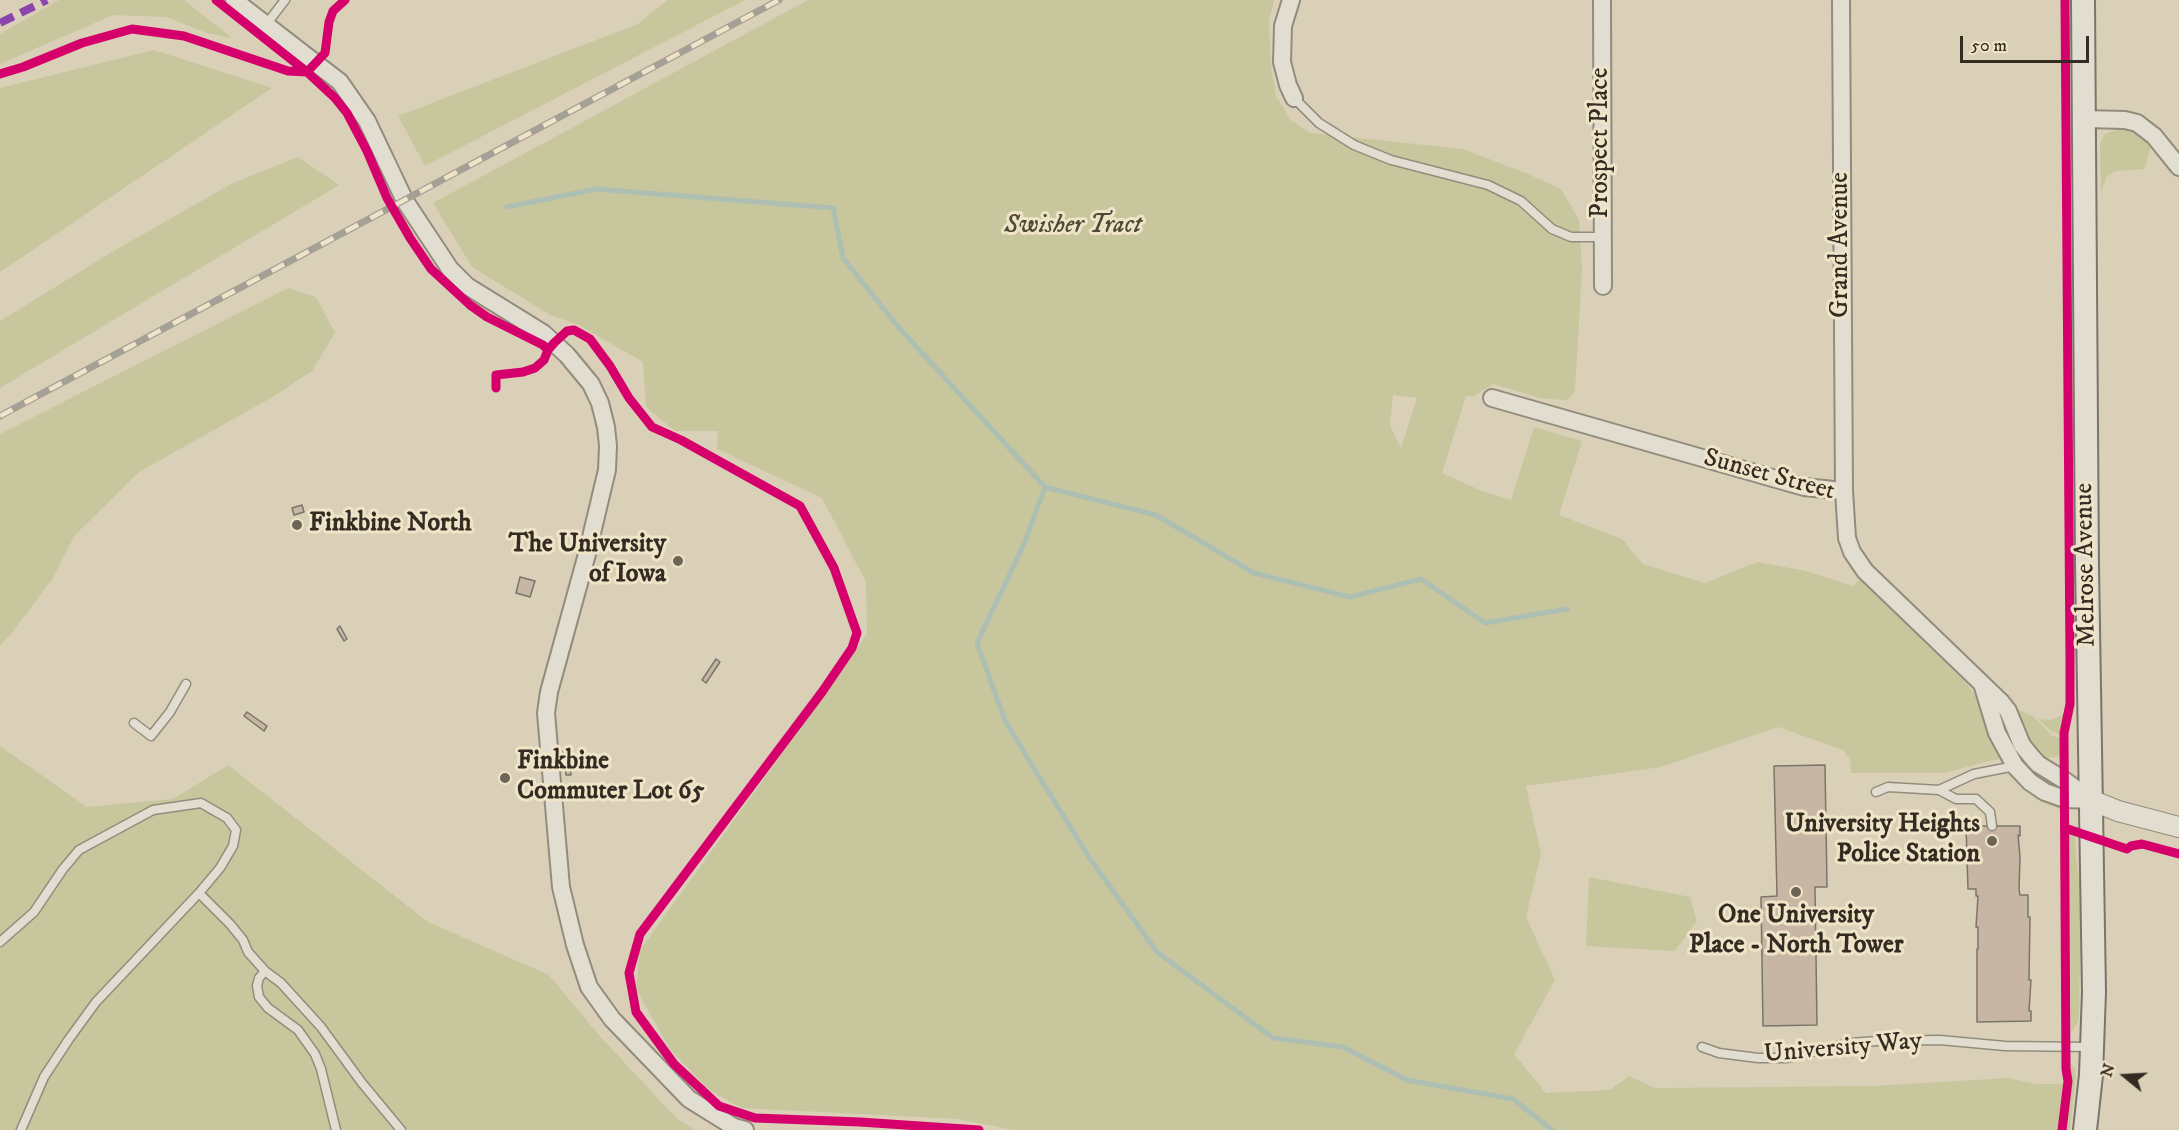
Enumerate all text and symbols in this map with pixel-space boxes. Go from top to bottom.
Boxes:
scale bar [1963,24,2092,62]
text: 50 m [1971,35,2007,57]
street label: Prospect Place [1586,68,1618,218]
street label: Grand Avenue [1826,172,1858,318]
park label: Swisher Tract [1004,211,1142,243]
street label: Sunset Street [1700,444,1838,508]
street label: Melrose Avenue [2070,483,2104,647]
place label: Finkbine North [309,509,472,541]
marker: Finkbine North [290,518,304,532]
place label: The University of Iowa [509,530,666,592]
marker: The University of Iowa [671,554,685,568]
place label: Finkbine Commuter Lot 65 [517,747,705,808]
marker: Finkbine Commuter Lot 65 [498,771,512,785]
place label: University Heights Police Station [1785,810,1980,872]
marker: University Heights Police Station [1985,834,1999,848]
marker: One University Place - North Tower [1789,885,1803,899]
place label: One University Place - North Tower [1689,901,1903,963]
street label: University Way [1763,1027,1923,1071]
north arrow [2095,1046,2155,1106]
text: N [2096,1061,2119,1080]

